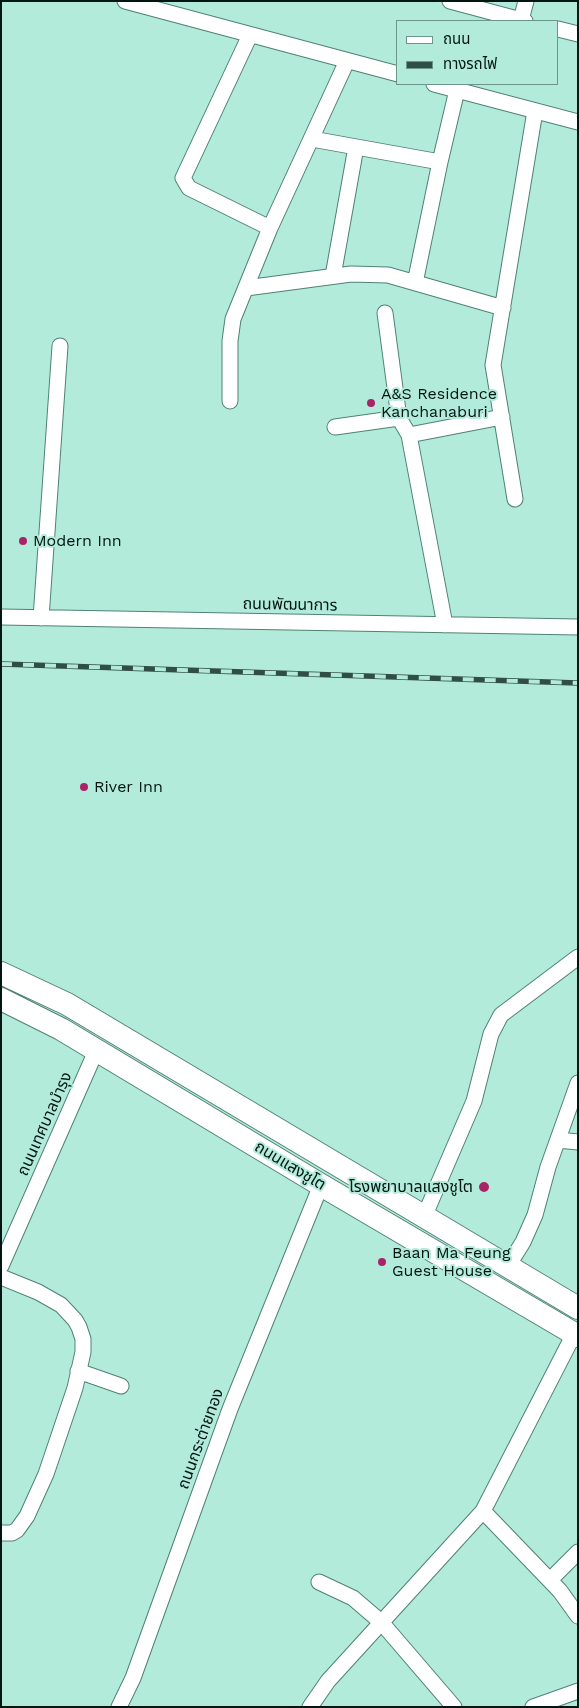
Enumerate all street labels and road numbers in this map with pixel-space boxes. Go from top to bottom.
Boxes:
street label: ถนนพัฒนาการ [242,595,338,615]
street label: ถนนเทศบาลบำรุง [14,1069,76,1179]
street label: ถนนแสงชูโต [251,1137,329,1195]
street label: ถนนกระต่ายทอง [174,1386,228,1492]

